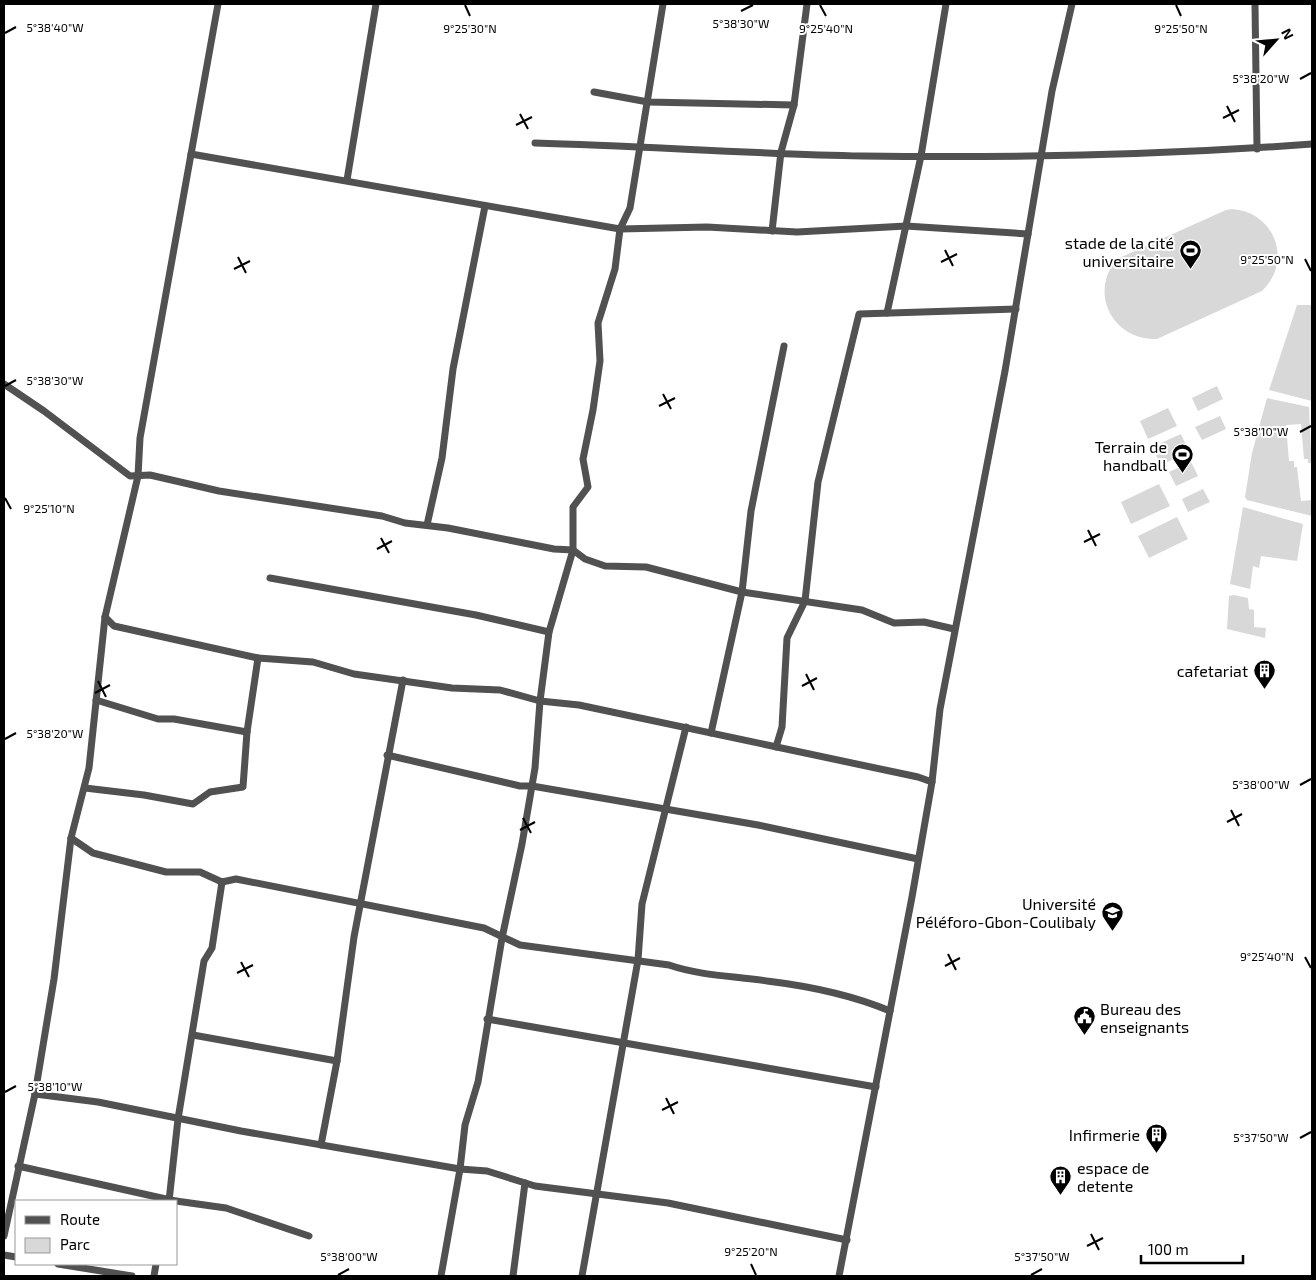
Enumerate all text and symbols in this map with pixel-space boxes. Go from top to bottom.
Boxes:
north arrow [1251,15,1301,65]
text: 5°38'30"W [713,16,769,30]
text: 5°38'40"W [26,20,84,34]
text: 9°25'30"N [443,21,497,35]
text: 9°25'40"N [799,21,853,35]
text: 9°25'50"N [1154,21,1208,35]
text: N [1278,26,1298,42]
text: 5°38'20"W [1233,71,1289,85]
place label: stade de la cité universitaire [1065,233,1174,270]
sports icon: stade de la cité universitaire [1178,239,1202,270]
text: 9°25'50"N [1240,252,1294,266]
text: 5°38'30"W [27,373,83,387]
text: 5°38'10"W [1234,424,1288,438]
place label: Terrain de handball [1095,437,1167,474]
sports icon: Terrain de handball [1171,443,1195,474]
text: 9°25'10"N [23,501,75,515]
building icon: cafetariat [1252,658,1276,689]
place label: cafetariat [1177,661,1248,680]
text: 5°38'20"W [27,726,83,740]
text: 5°38'00"W [1232,777,1290,791]
place label: Université Péléforo-Gbon-Coulibaly [916,894,1097,931]
school or university icon: Université Péléforo-Gbon-Coulibaly [1100,900,1124,931]
text: 9°25'40"N [1240,949,1294,963]
place label: Bureau des enseignants [1100,999,1189,1036]
public building icon: Bureau des enseignants [1072,1005,1096,1036]
text: 5°38'10"W [28,1079,82,1093]
building icon: Infirmerie [1144,1122,1168,1153]
place label: Infirmerie [1069,1125,1140,1144]
text: 5°37'50"W [1233,1130,1289,1144]
place label: espace de detente [1077,1158,1149,1195]
building icon: espace de detente [1049,1164,1073,1195]
legend [15,1200,178,1265]
text: Route [60,1210,100,1228]
scale bar [1141,1232,1244,1264]
text: Parc [60,1235,90,1253]
text: 100 m [1148,1240,1189,1258]
text: 9°25'20"N [724,1244,778,1258]
text: 5°38'00"W [320,1249,378,1263]
text: 5°37'50"W [1014,1249,1070,1263]

